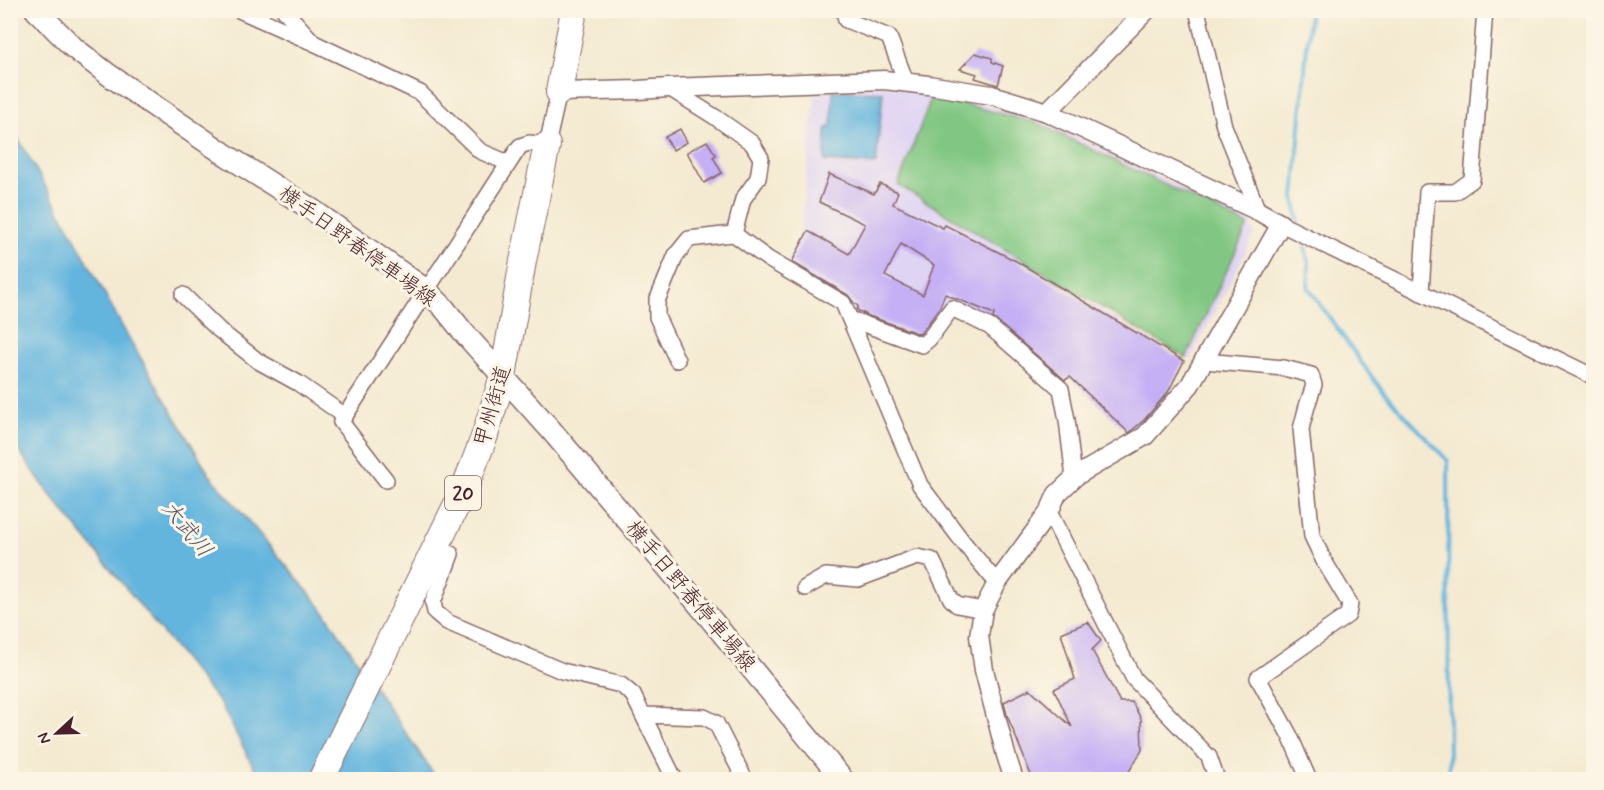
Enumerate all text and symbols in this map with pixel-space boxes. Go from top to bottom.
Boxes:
street label: 横手日野春停車場線 [273,180,442,314]
street label: 甲州街道 [468,362,518,451]
road number: 20 [445,476,481,510]
water label: 大武川 [155,495,218,564]
street label: 横手日野春停車場線 [619,515,762,678]
north arrow [27,703,87,763]
text: N [33,729,56,747]

